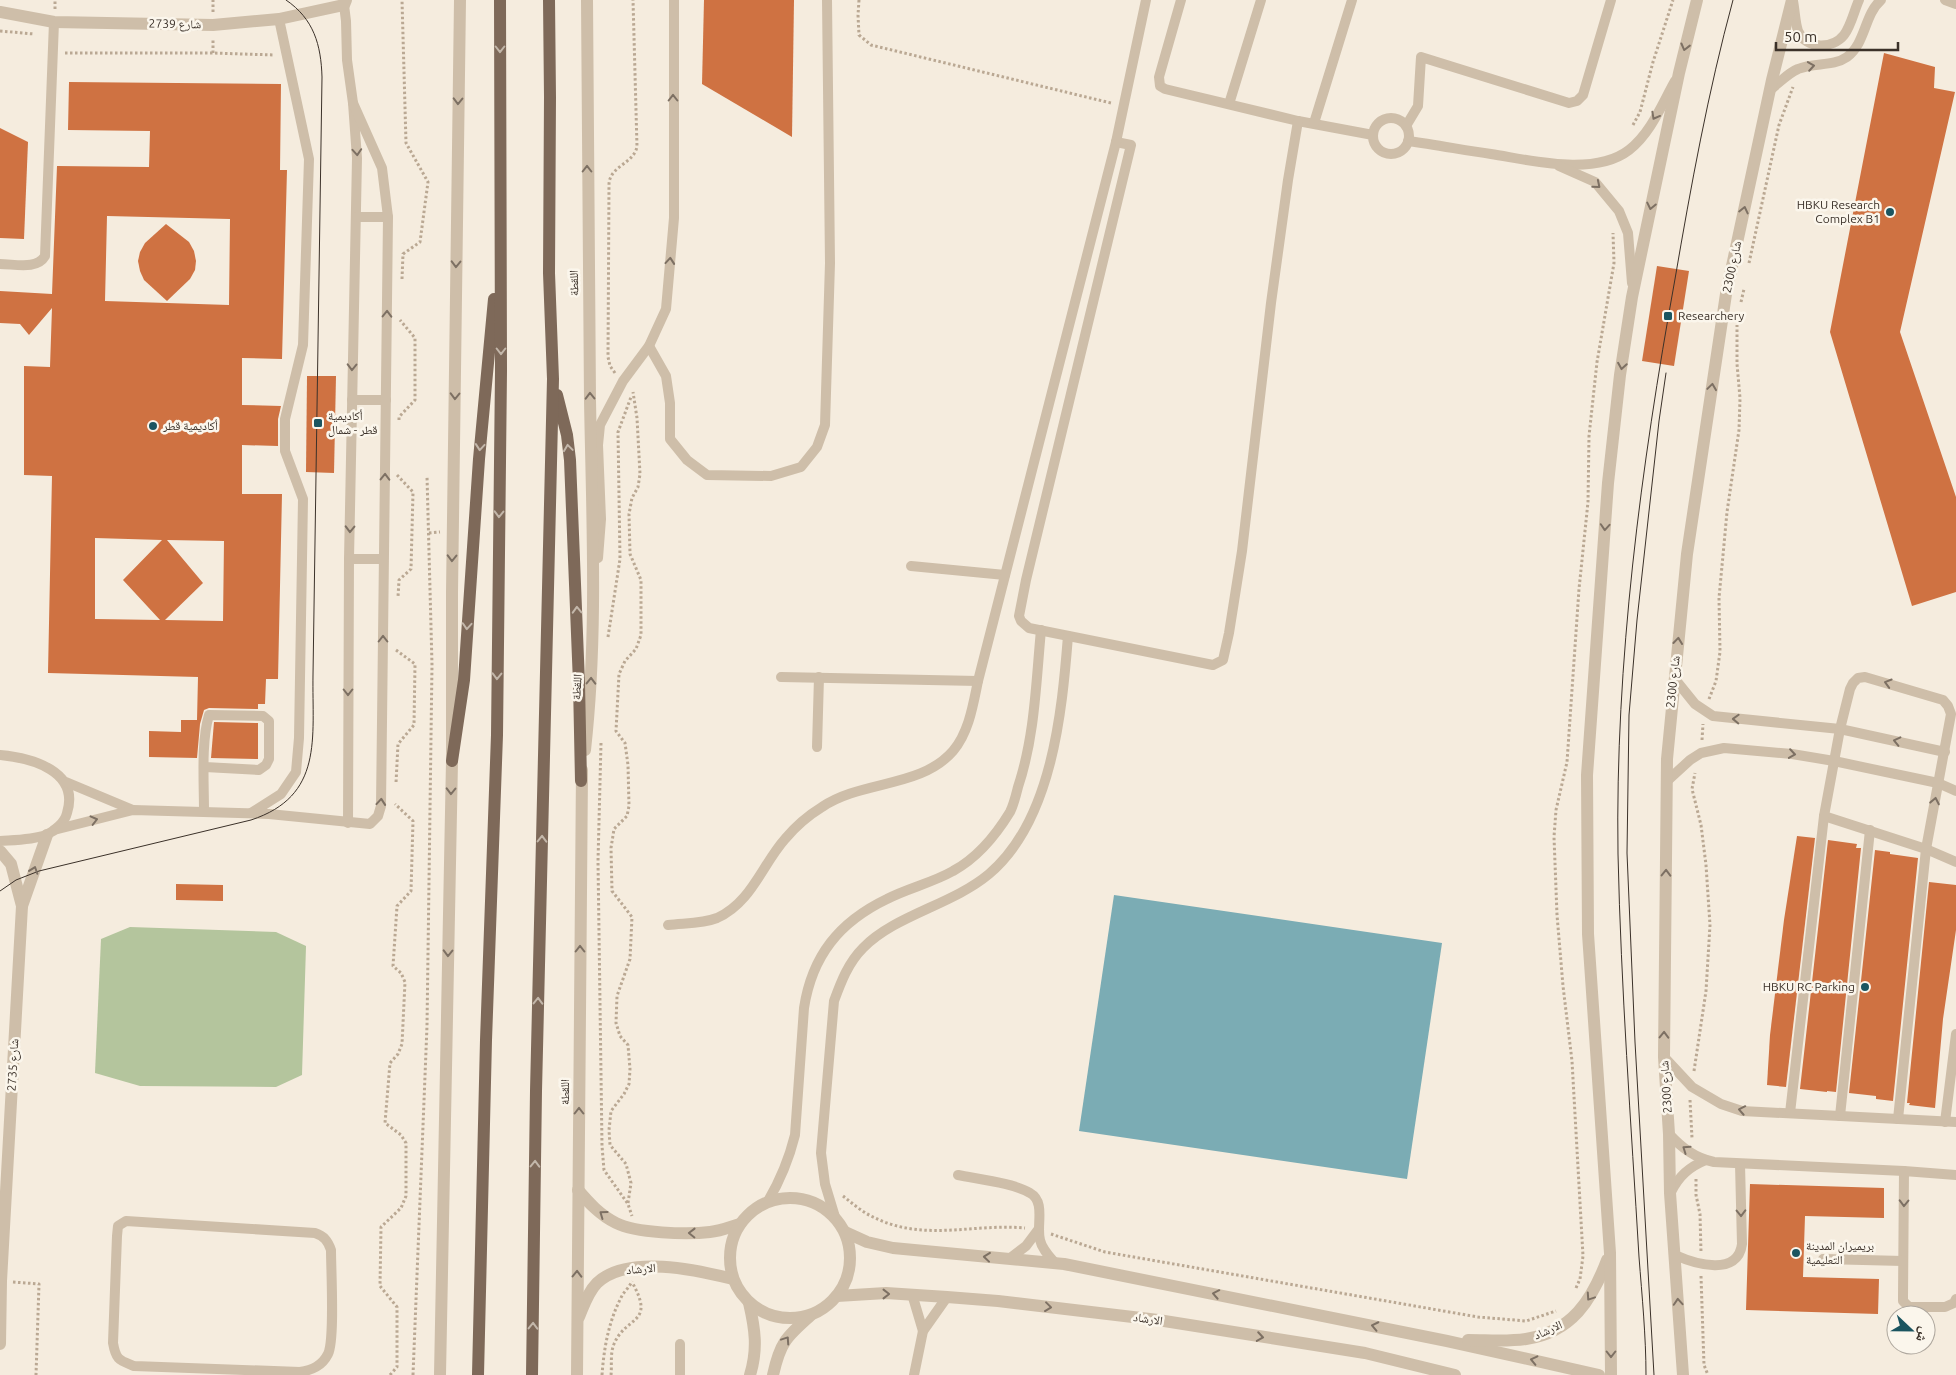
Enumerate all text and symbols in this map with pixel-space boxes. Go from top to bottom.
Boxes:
street label: شارع 2739 [149,17,202,32]
scale bar [1776,20,1898,52]
text: 50 m [1784,28,1817,45]
one-way arrow [1680,43,1691,52]
one-way arrow [495,45,505,53]
one-way arrow [1808,61,1816,72]
one-way arrow [668,94,678,102]
one-way arrow [453,98,463,105]
one-way arrow [1652,111,1662,120]
one-way arrow [351,148,362,156]
one-way arrow [582,165,592,172]
one-way arrow [1592,180,1601,189]
place label: HBKU Research Complex B1 [1797,198,1880,225]
one-way arrow [1646,202,1657,211]
one-way arrow [1738,206,1748,214]
marker: HBKU Research Complex B1 [1884,206,1896,218]
street label: شارع 2300 [1720,240,1745,294]
one-way arrow [664,256,675,264]
one-way arrow [451,260,461,268]
street label: اللقطة [567,270,580,296]
place label: Researchery [1678,309,1744,322]
one-way arrow [382,310,392,318]
marker: Researchery [1662,310,1674,322]
one-way arrow [496,348,506,355]
one-way arrow [1617,361,1627,370]
one-way arrow [347,363,357,371]
one-way arrow [1706,383,1717,391]
one-way arrow [450,392,460,400]
one-way arrow [585,392,595,400]
place label: أكاديمية قطر - شمال [328,409,377,437]
marker: أكاديمية قطر - شمال [312,417,324,429]
place label: أكاديمية قطر [162,419,218,433]
marker: أكاديمية قطر [147,420,159,432]
one-way arrow [475,443,486,451]
one-way arrow [564,444,574,452]
one-way arrow [379,472,390,480]
one-way arrow [494,510,505,518]
one-way arrow [1599,524,1610,532]
one-way arrow [344,525,355,533]
one-way arrow [447,555,458,563]
one-way arrow [571,606,582,614]
one-way arrow [462,623,473,631]
one-way arrow [378,635,388,642]
one-way arrow [1672,637,1683,645]
street label: شارع 2300 [1663,655,1684,709]
one-way arrow [492,672,503,680]
street label: اللقطة [569,674,584,700]
one-way arrow [586,676,596,684]
one-way arrow [1884,678,1893,689]
one-way arrow [343,688,353,696]
one-way arrow [1732,714,1740,724]
one-way arrow [1893,736,1902,747]
one-way arrow [1788,748,1796,759]
one-way arrow [446,788,456,795]
one-way arrow [375,797,386,805]
one-way arrow [1929,797,1939,806]
one-way arrow [89,815,98,826]
one-way arrow [537,835,547,842]
one-way arrow [28,866,38,875]
one-way arrow [1661,869,1671,876]
one-way arrow [575,945,585,952]
one-way arrow [443,950,453,958]
place label: HBKU RC Parking [1763,980,1855,993]
marker: HBKU RC Parking [1859,981,1871,993]
one-way arrow [533,997,544,1005]
one-way arrow [1659,1031,1669,1039]
street label: شارع 2735 [5,1038,22,1092]
street label: شارع 2300 [1657,1060,1676,1114]
street label: اللقطة [558,1079,571,1105]
one-way arrow [1737,1105,1746,1115]
one-way arrow [574,1107,584,1115]
one-way arrow [1683,1147,1692,1155]
one-way arrow [530,1160,540,1168]
one-way arrow [1899,1200,1909,1207]
one-way arrow [1736,1209,1746,1217]
one-way arrow [599,1211,609,1220]
one-way arrow [688,1228,696,1238]
place label: بريميران المدينة التعليمية [1806,1239,1874,1267]
marker: بريميران المدينة التعليمية [1790,1247,1802,1259]
one-way arrow [983,1252,991,1263]
street label: الارشاد [626,1261,656,1276]
one-way arrow [572,1270,582,1278]
one-way arrow [882,1289,890,1299]
one-way arrow [1212,1289,1220,1299]
one-way arrow [1587,1291,1596,1301]
one-way arrow [1673,1298,1684,1306]
one-way arrow [1044,1301,1052,1312]
north arrow [1886,1305,1936,1355]
street label: الارشاد [1133,1310,1164,1327]
street label: الارشاد [1532,1318,1564,1342]
one-way arrow [1371,1321,1380,1332]
one-way arrow [528,1322,538,1330]
text: ش [1912,1325,1933,1345]
one-way arrow [1256,1331,1265,1341]
one-way arrow [780,1336,789,1346]
one-way arrow [1606,1350,1616,1358]
one-way arrow [1530,1355,1539,1366]

